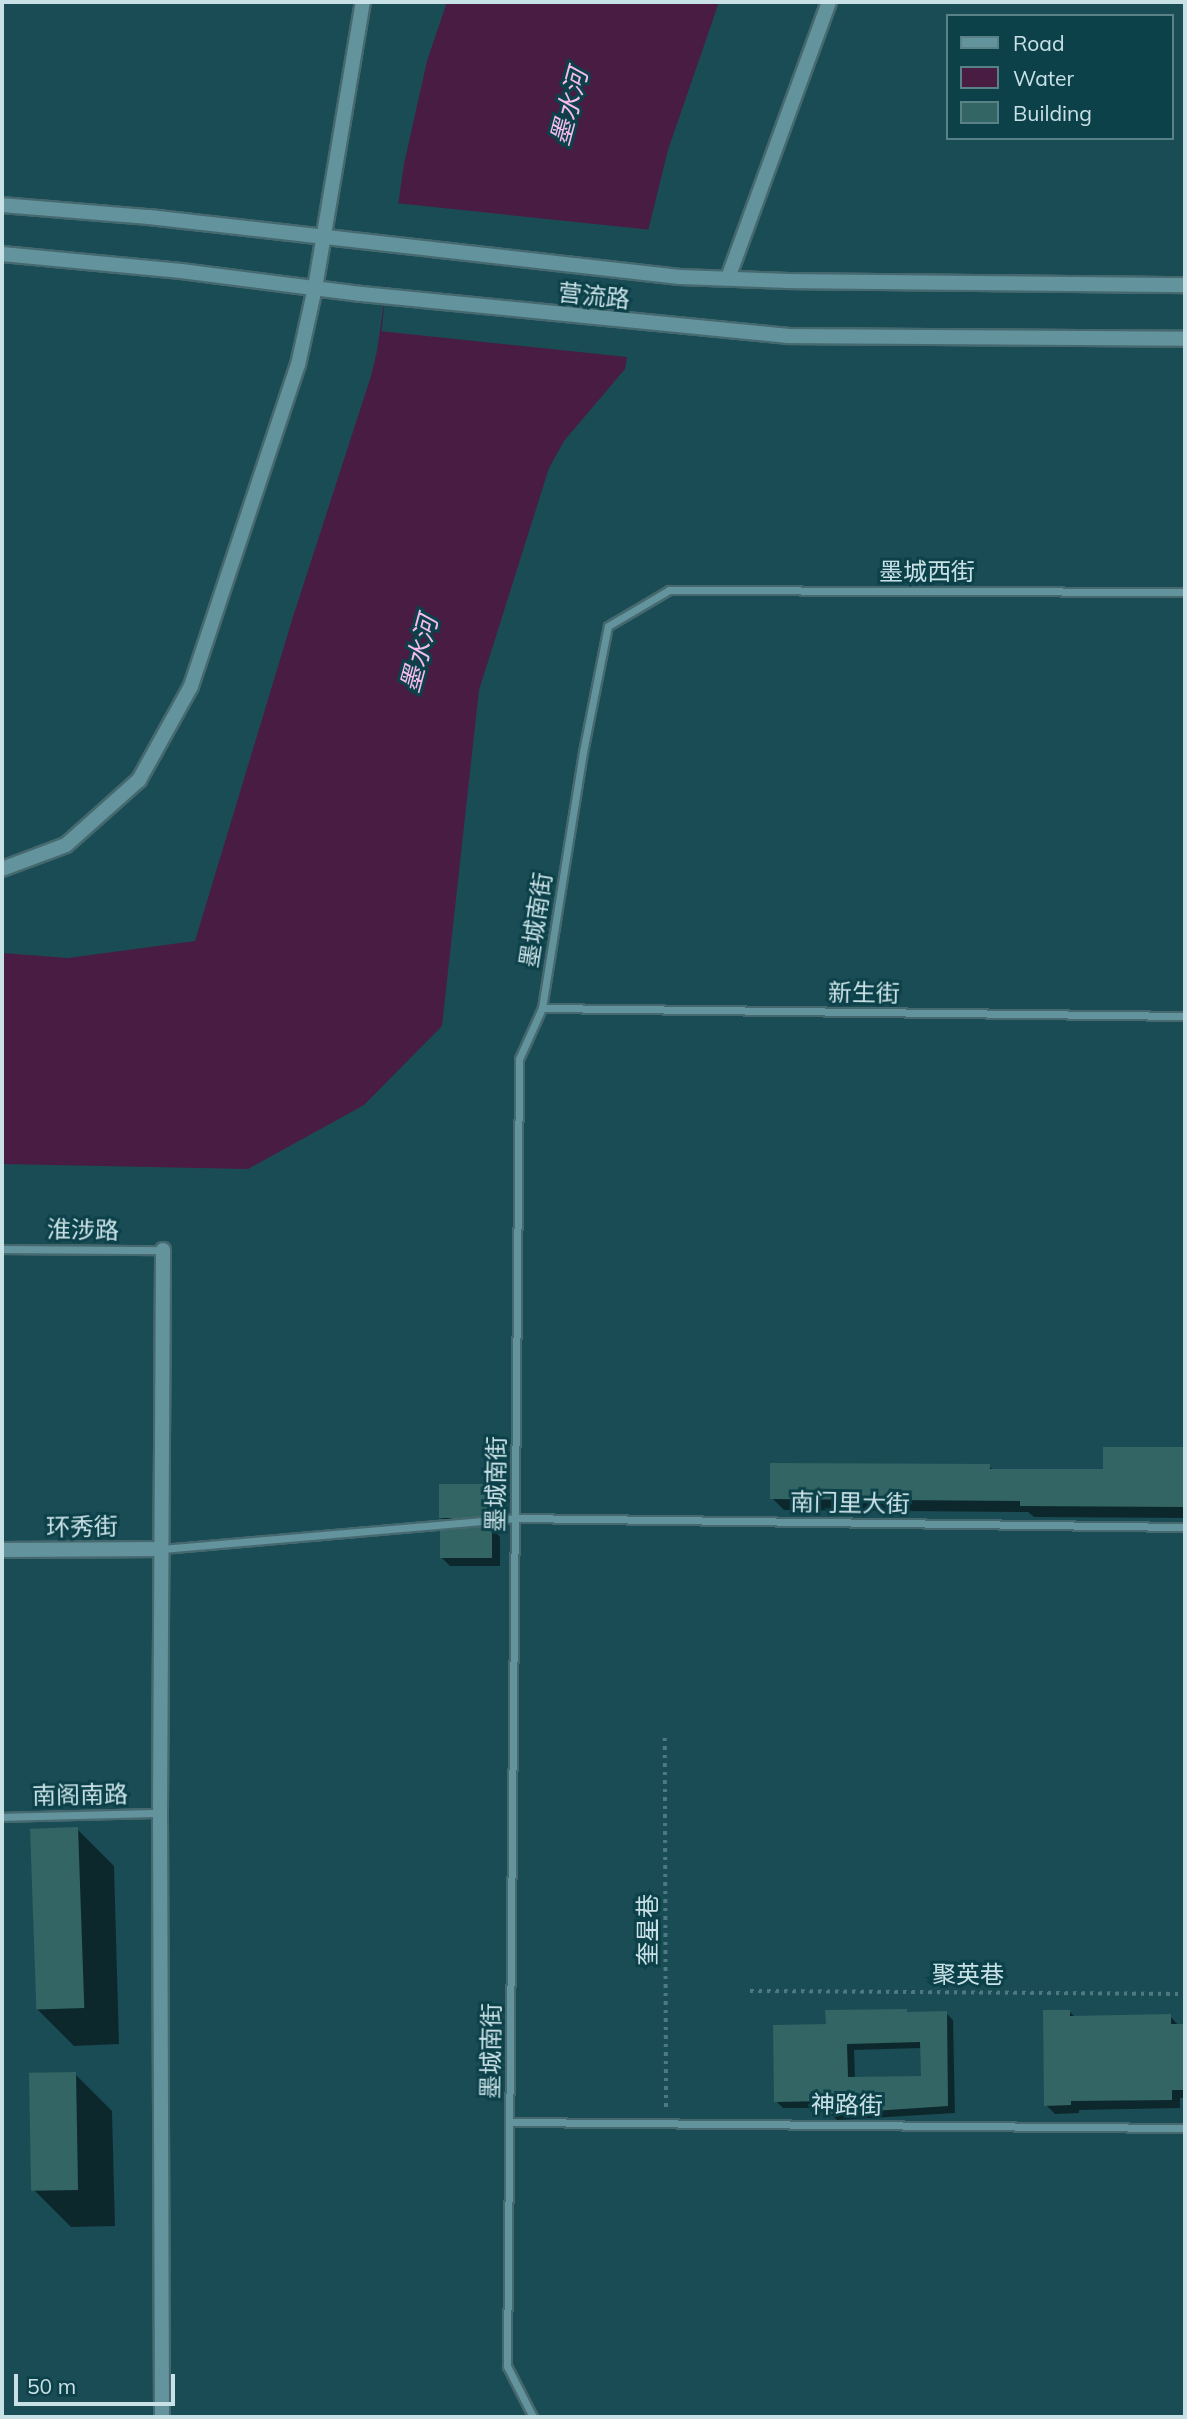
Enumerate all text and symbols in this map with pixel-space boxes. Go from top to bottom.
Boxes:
legend [946,14,1173,140]
text: Road [1013,30,1064,56]
water label: 墨水河 [544,65,594,149]
text: Water [1013,65,1074,91]
text: Building [1013,100,1092,126]
street label: 营流路 [557,278,631,314]
street label: 墨城西街 [879,558,975,586]
water label: 墨水河 [394,612,444,696]
street label: 墨城南街 [514,870,558,970]
street label: 新生街 [828,978,900,1008]
street label: 淮涉路 [47,1215,119,1245]
street label: 墨城南街 [481,1436,511,1532]
street label: 南门里大街 [790,1488,910,1518]
street label: 环秀街 [46,1512,118,1542]
street label: 南阁南路 [32,1780,128,1810]
street label: 奎星巷 [634,1894,662,1966]
street label: 聚英巷 [932,1961,1004,1989]
street label: 墨城南街 [476,2003,506,2099]
street label: 神路街 [811,2090,883,2120]
scale bar [18,2360,178,2404]
text: 50 m [27,2373,76,2399]

